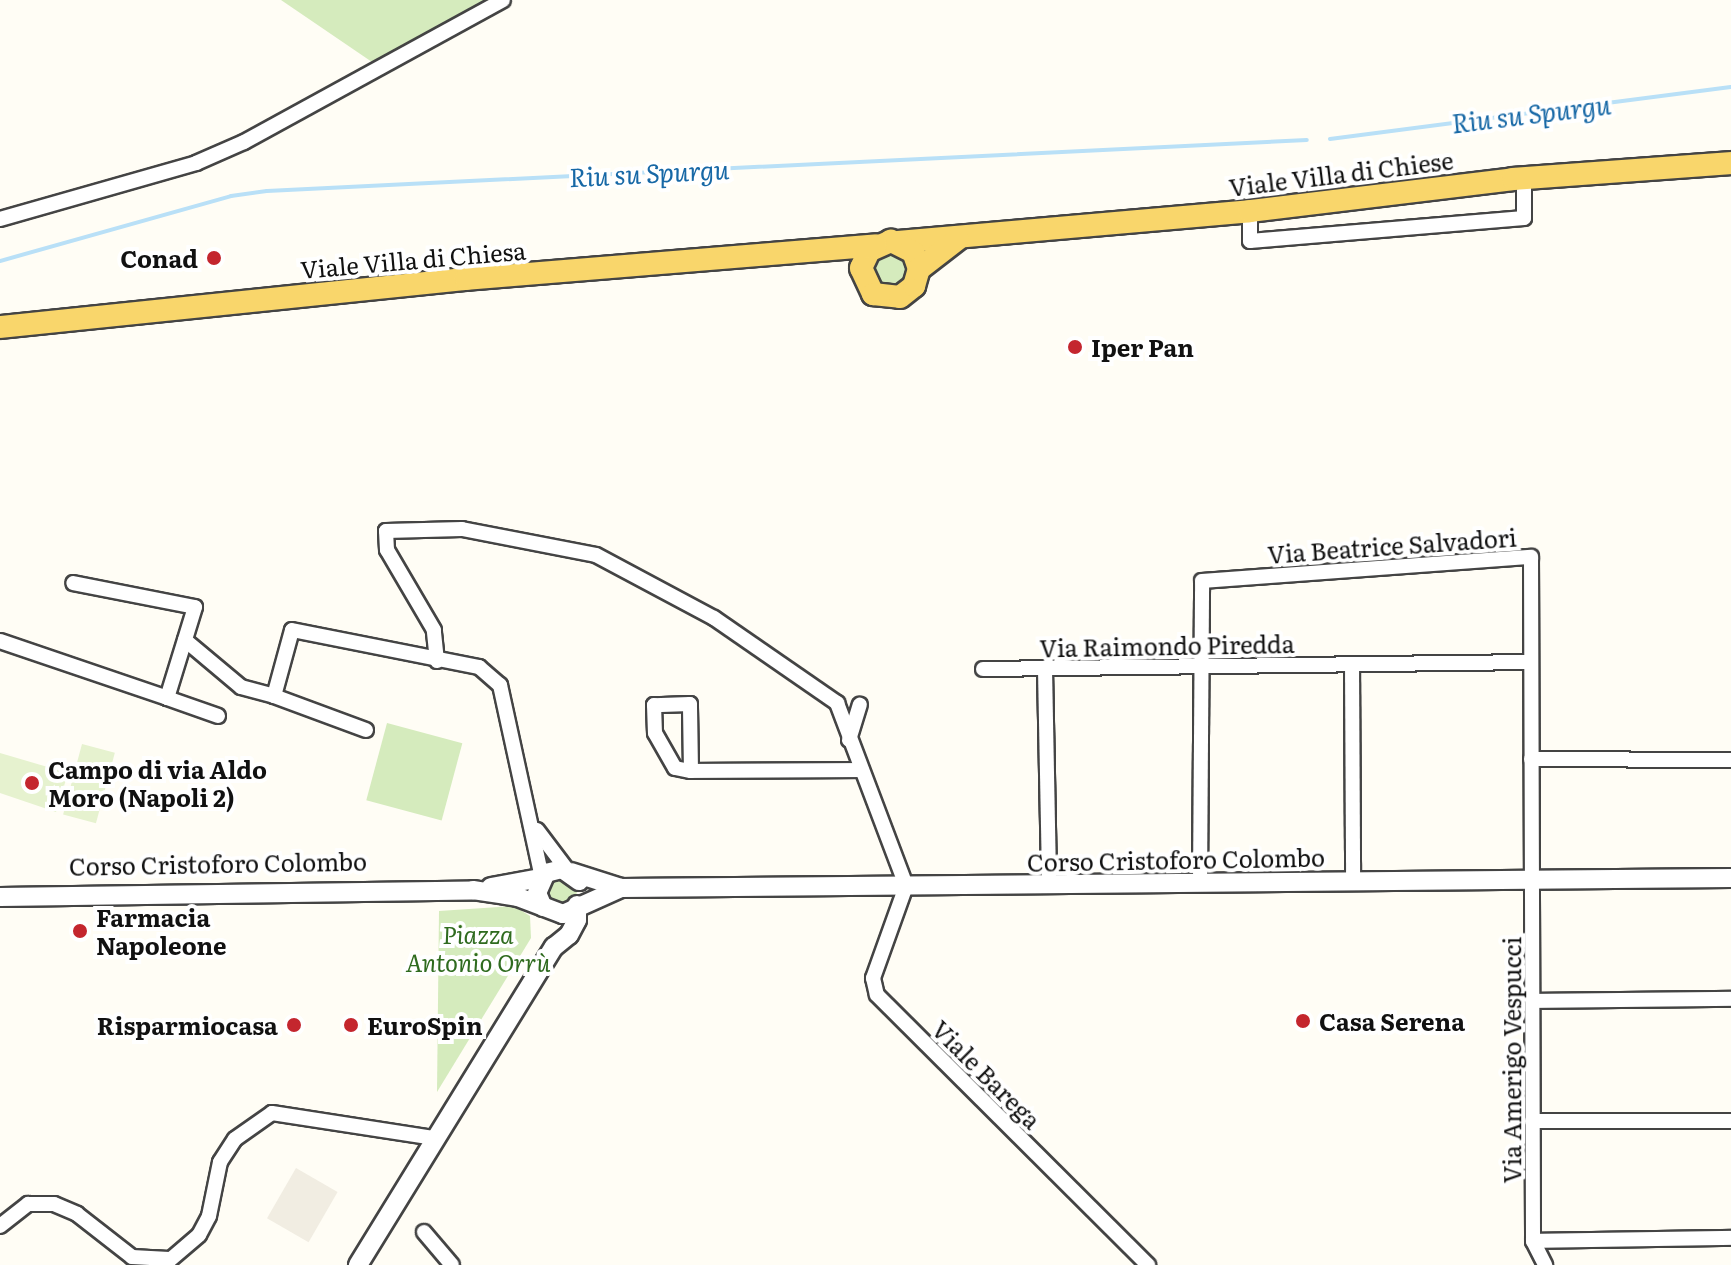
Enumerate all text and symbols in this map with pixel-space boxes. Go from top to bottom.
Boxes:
water label: Riu su Spurgu [1450,88,1612,138]
street label: Viale Villa di Chiese [1227,145,1455,201]
water label: Riu su Spurgu [568,152,730,192]
street label: Viale Villa di Chiesa [299,235,527,283]
place label: Conad [120,244,198,272]
marker: Conad [205,249,223,267]
place label: Iper Pan [1091,333,1194,361]
marker: Iper Pan [1066,338,1084,356]
street label: Via Beatrice Salvadori [1266,522,1518,568]
street label: Via Raimondo Piredda [1039,628,1295,662]
place label: Campo di via Aldo Moro (Napoli 2) [48,755,267,811]
marker: Campo di via Aldo Moro (Napoli 2) [23,774,41,792]
street label: Corso Cristoforo Colombo [1027,842,1325,876]
street label: Corso Cristoforo Colombo [69,846,367,880]
place label: Farmacia Napoleone [96,903,227,959]
park label: Piazza Antonio Orrù [405,920,551,976]
marker: Farmacia Napoleone [71,922,89,940]
street label: Via Amerigo Vespucci [1497,937,1525,1183]
place label: Casa Serena [1319,1007,1465,1035]
place label: Risparmiocasa [97,1011,278,1039]
place label: EuroSpin [367,1011,483,1039]
marker: Casa Serena [1294,1012,1312,1030]
street label: Viale Barega [927,1014,1047,1134]
marker: Risparmiocasa [285,1016,303,1034]
marker: EuroSpin [342,1016,360,1034]

